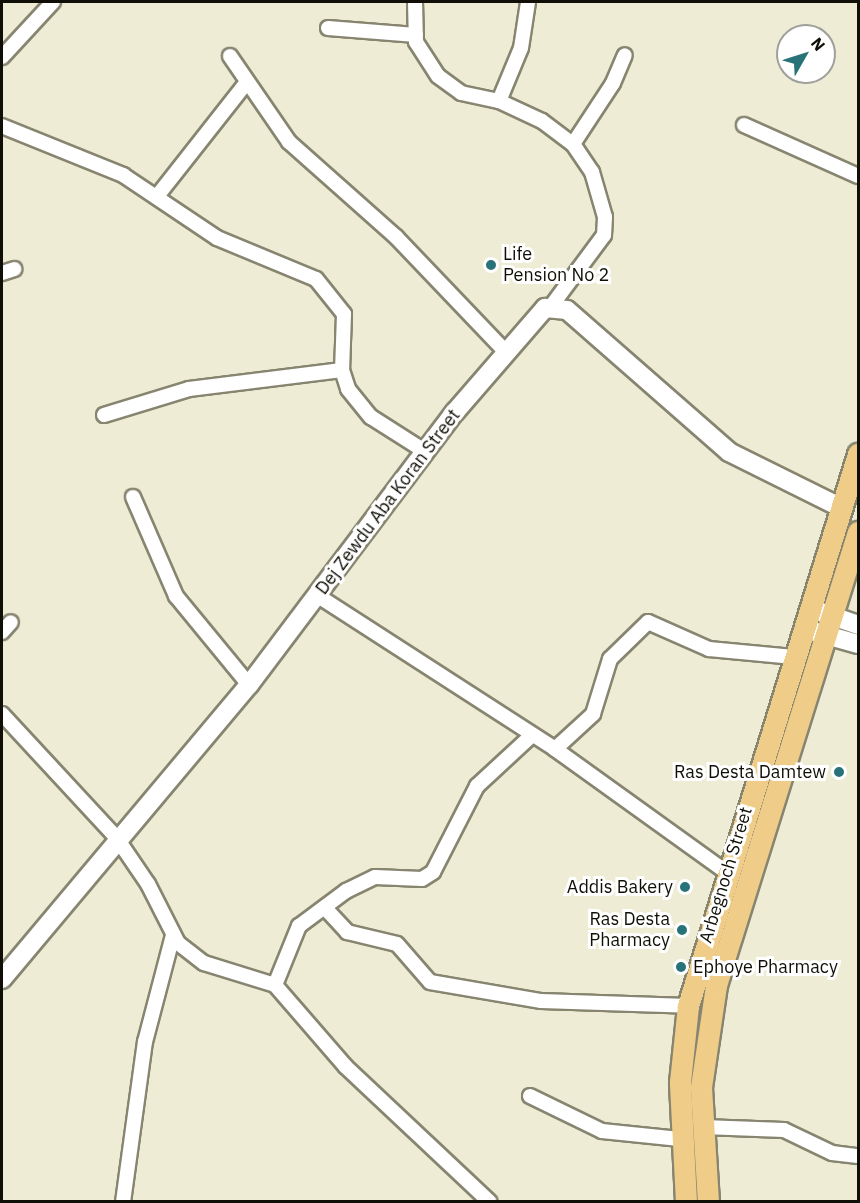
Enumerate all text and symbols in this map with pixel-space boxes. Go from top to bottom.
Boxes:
north arrow [776,24,836,84]
text: N [807,33,830,55]
place label: Life Pension No 2 [503,244,609,286]
marker: Life Pension No 2 [484,258,498,272]
street label: Dej Zewdu Aba Koran Street [311,405,465,599]
place label: Ras Desta Damtew [674,761,826,783]
marker: Ras Desta Damtew [830,763,848,781]
street label: Arbegnoch Street [695,804,757,946]
place label: Addis Bakery [567,876,673,898]
marker: Addis Bakery [678,880,692,894]
place label: Ras Desta Pharmacy [589,909,670,952]
marker: Ras Desta Pharmacy [675,923,689,937]
place label: Ephoye Pharmacy [693,956,838,978]
marker: Ephoye Pharmacy [674,960,688,974]

